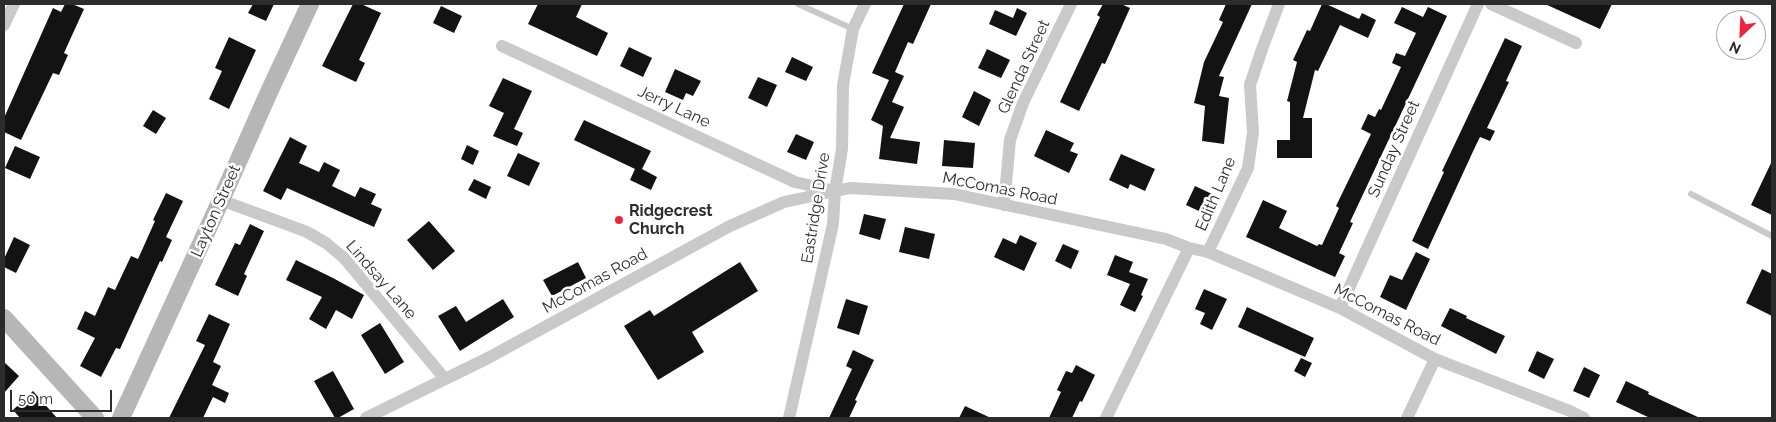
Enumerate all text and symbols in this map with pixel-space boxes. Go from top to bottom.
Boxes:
north arrow [1716,10,1766,60]
street label: Glenda Street [994,17,1054,117]
text: N [1727,38,1743,57]
street label: Jerry Lane [635,82,713,132]
street label: Sunday Street [1364,98,1424,200]
street label: Eastridge Drive [798,151,834,265]
street label: Edith Lane [1192,154,1240,234]
street label: Layton Street [187,162,245,260]
street label: McComas Road [941,168,1059,210]
place label: Ridgecrest Church [629,201,712,239]
marker: Ridgecrest Church [613,214,625,226]
street label: Lindsay Lane [342,237,420,323]
street label: McComas Road [539,244,651,318]
street label: McComas Road [1331,280,1443,350]
scale bar [12,380,115,412]
text: 50 m [18,390,53,408]

